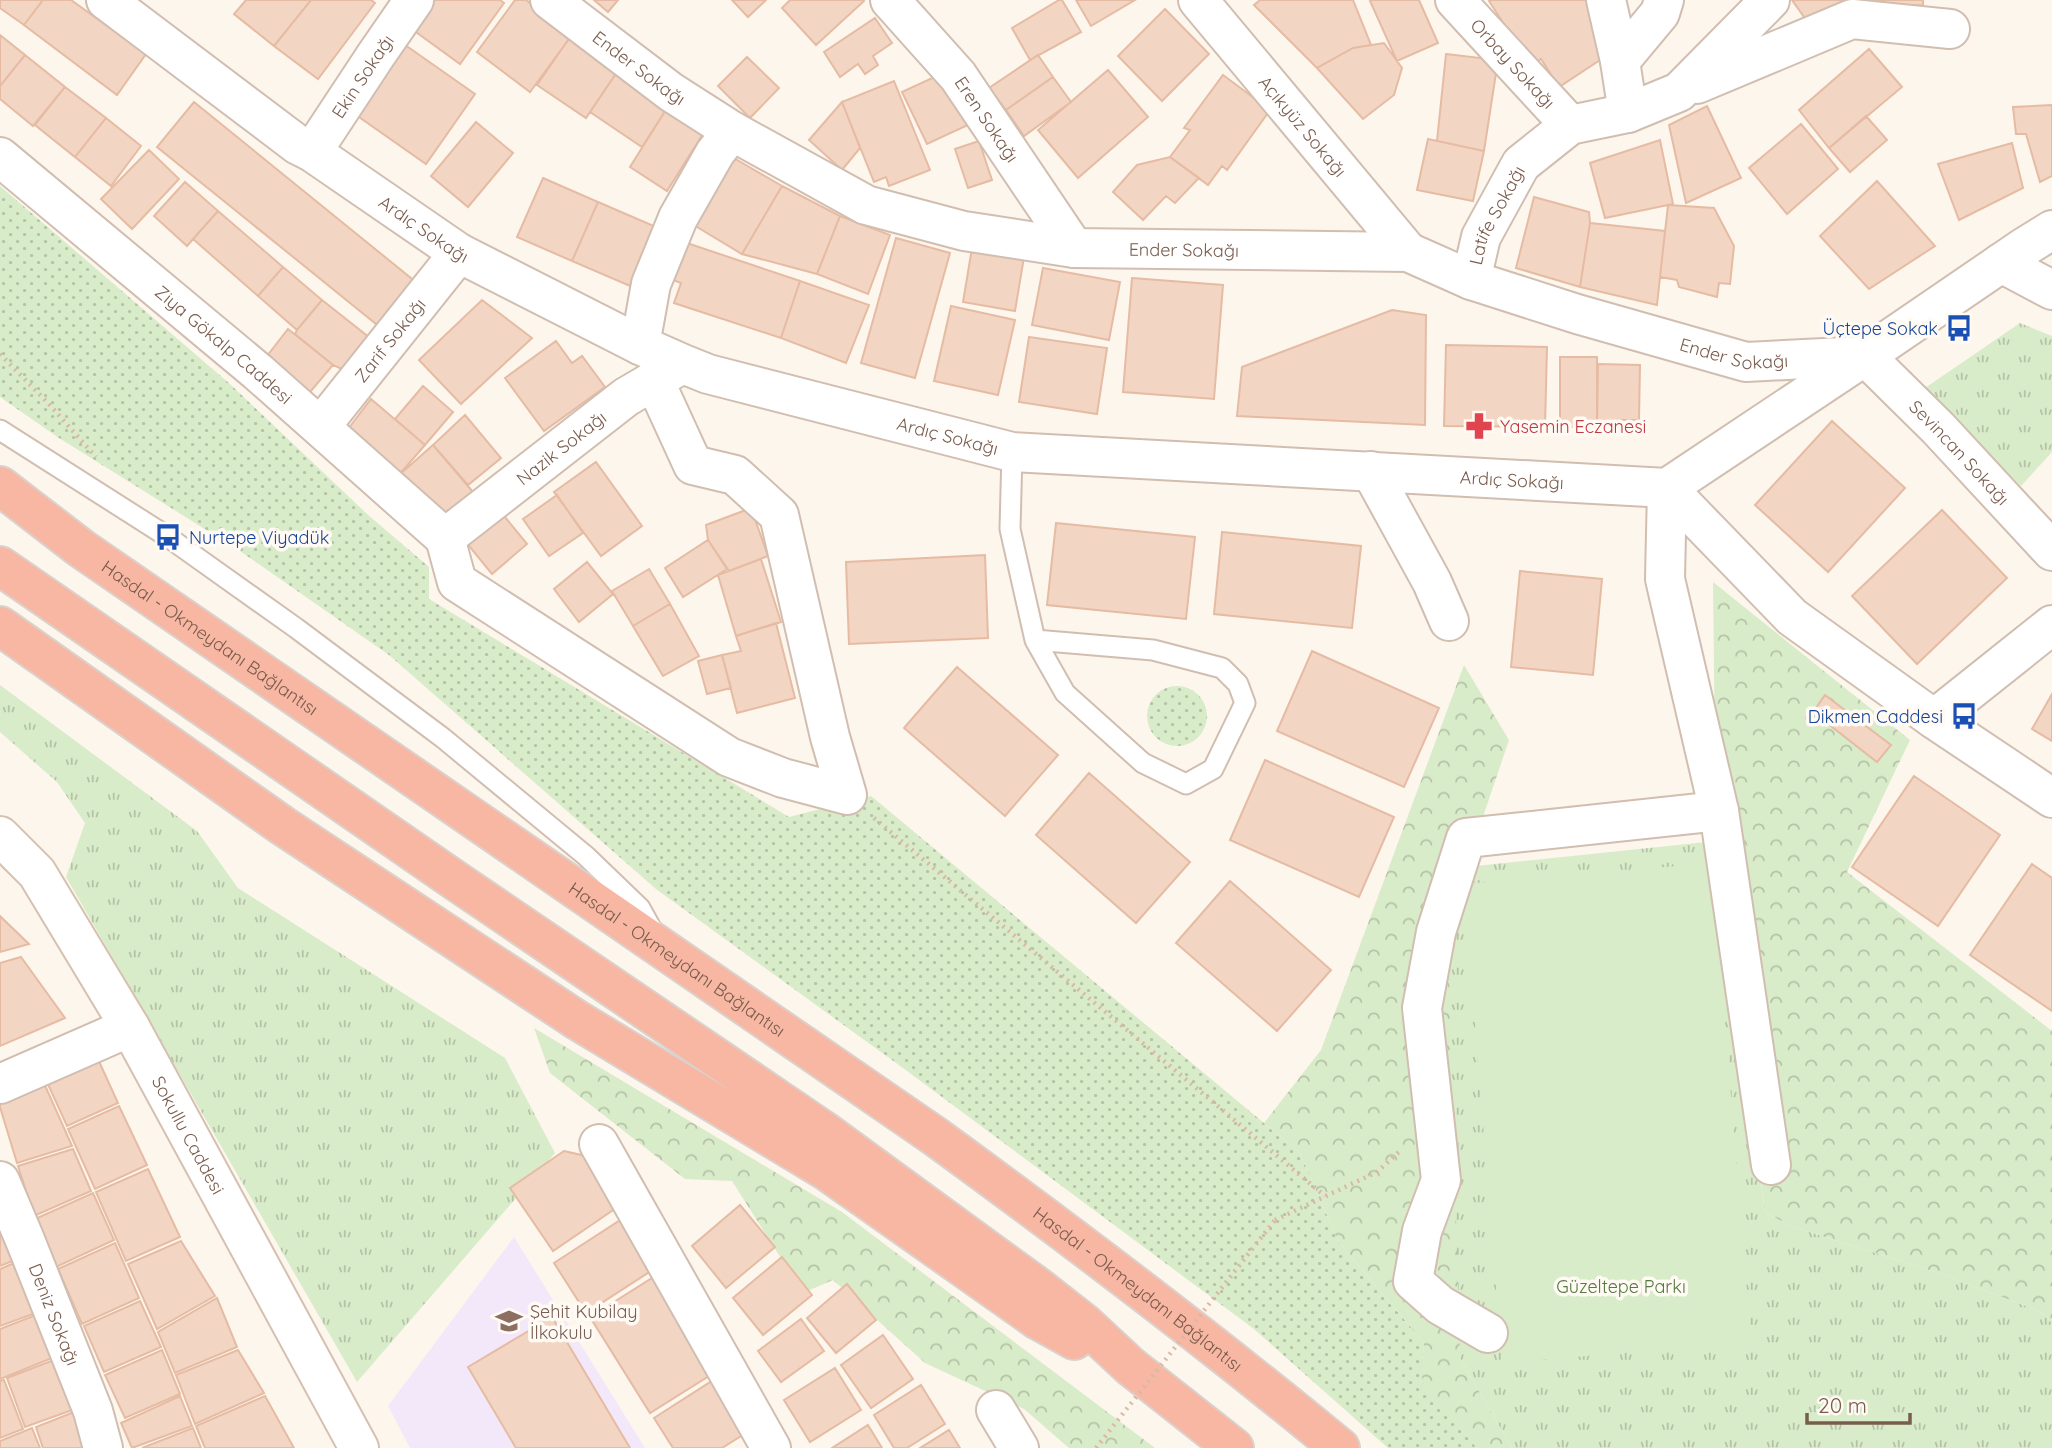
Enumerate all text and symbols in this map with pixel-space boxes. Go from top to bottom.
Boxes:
street label: Orbay Sokağı [1466,13,1560,113]
street label: Ender Sokağı [588,25,690,110]
street label: Ekin Sokağı [326,30,398,122]
street label: Açıkyüz Sokağı [1254,71,1352,181]
street label: Eren Sokağı [950,72,1024,167]
street label: Latife Sokağı [1463,161,1529,267]
street label: Ardıç Sokağı [375,190,473,267]
street label: Ender Sokağı [1129,237,1239,261]
street label: Ziya Gökalp Caddesi [151,280,297,409]
street label: Zarif Sokağı [349,293,430,387]
bus stop icon: Üçtepe Sokak [1944,313,1974,343]
place label: Üçtepe Sokak [1823,317,1938,340]
street label: Ender Sokağı [1677,332,1788,374]
street label: Sevincan Sokağı [1905,395,2015,510]
street label: Nazik Sokağı [511,406,610,490]
street label: Ardıç Sokağı [895,411,1001,460]
pharmacy icon: Yasemin Eczanesi [1464,411,1494,441]
place label: Yasemin Eczanesi [1500,415,1646,438]
street label: Ardıç Sokağı [1459,465,1564,494]
bus stop icon: Nurtepe Viyadük [153,522,183,552]
place label: Nurtepe Viyadük [189,526,329,549]
street label: Hasdal - Okmeydanı Bağlantısı [97,555,323,720]
bus stop icon: Dikmen Caddesi [1949,701,1979,731]
place label: Dikmen Caddesi [1808,705,1943,728]
street label: Hasdal - Okmeydanı Bağlantısı [564,876,790,1041]
street label: Sokullu Caddesi [147,1072,230,1198]
street label: Hasdal - Okmeydanı Bağlantısı [1029,1201,1247,1376]
street label: Deniz Sokağı [24,1260,85,1369]
park label: Güzeltepe Parkı [1556,1275,1686,1298]
place label: Şehit Kubilay İlkokulu [530,1300,638,1344]
school or university icon: Şehit Kubilay İlkokulu [494,1306,524,1336]
scale bar [1807,1382,1910,1426]
text: 20 m [1818,1392,1867,1418]

